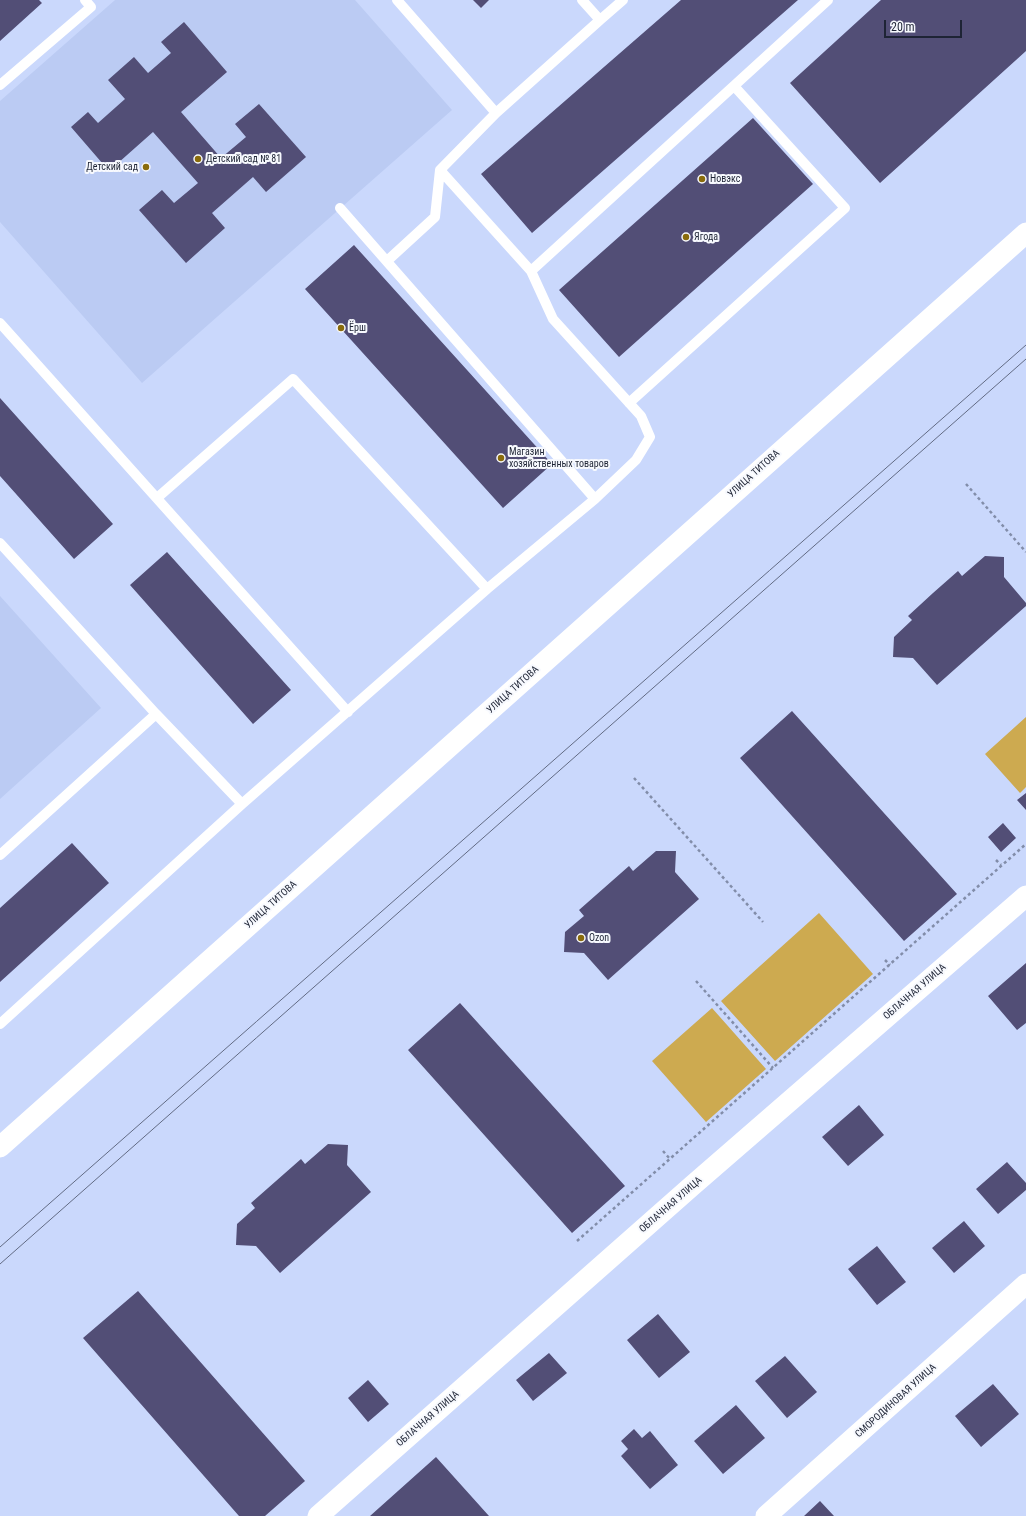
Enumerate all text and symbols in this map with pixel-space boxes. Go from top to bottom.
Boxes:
scale bar [886,12,964,38]
text: 20 m [891,20,915,34]
place label: Детский сад № 81 [206,153,281,165]
marker: Детский сад № 81 [193,154,203,164]
place label: Детский сад [86,161,138,173]
marker: Детский сад [141,162,151,172]
place label: Новэкс [710,173,740,185]
marker: Новэкс [697,174,707,184]
place label: Ягода [694,231,718,243]
marker: Ягода [681,232,691,242]
place label: Ёрш [349,322,366,334]
marker: Ёрш [336,323,346,333]
place label: Магазин хозяйственных товаров [509,446,609,470]
street label: УЛИЦА ТИТОВА [726,448,782,500]
marker: Магазин хозяйственных товаров [496,453,506,463]
street label: УЛИЦА ТИТОВА [485,664,541,716]
street label: УЛИЦА ТИТОВА [243,879,299,931]
place label: Ozon [589,932,609,944]
marker: Ozon [576,933,586,943]
street label: ОБЛАЧНАЯ УЛИЦА [881,962,949,1022]
street label: ОБЛАЧНАЯ УЛИЦА [637,1175,705,1235]
street label: СМОРОДИНОВАЯ УЛИЦА [853,1362,939,1440]
street label: ОБЛАЧНАЯ УЛИЦА [394,1389,462,1449]

